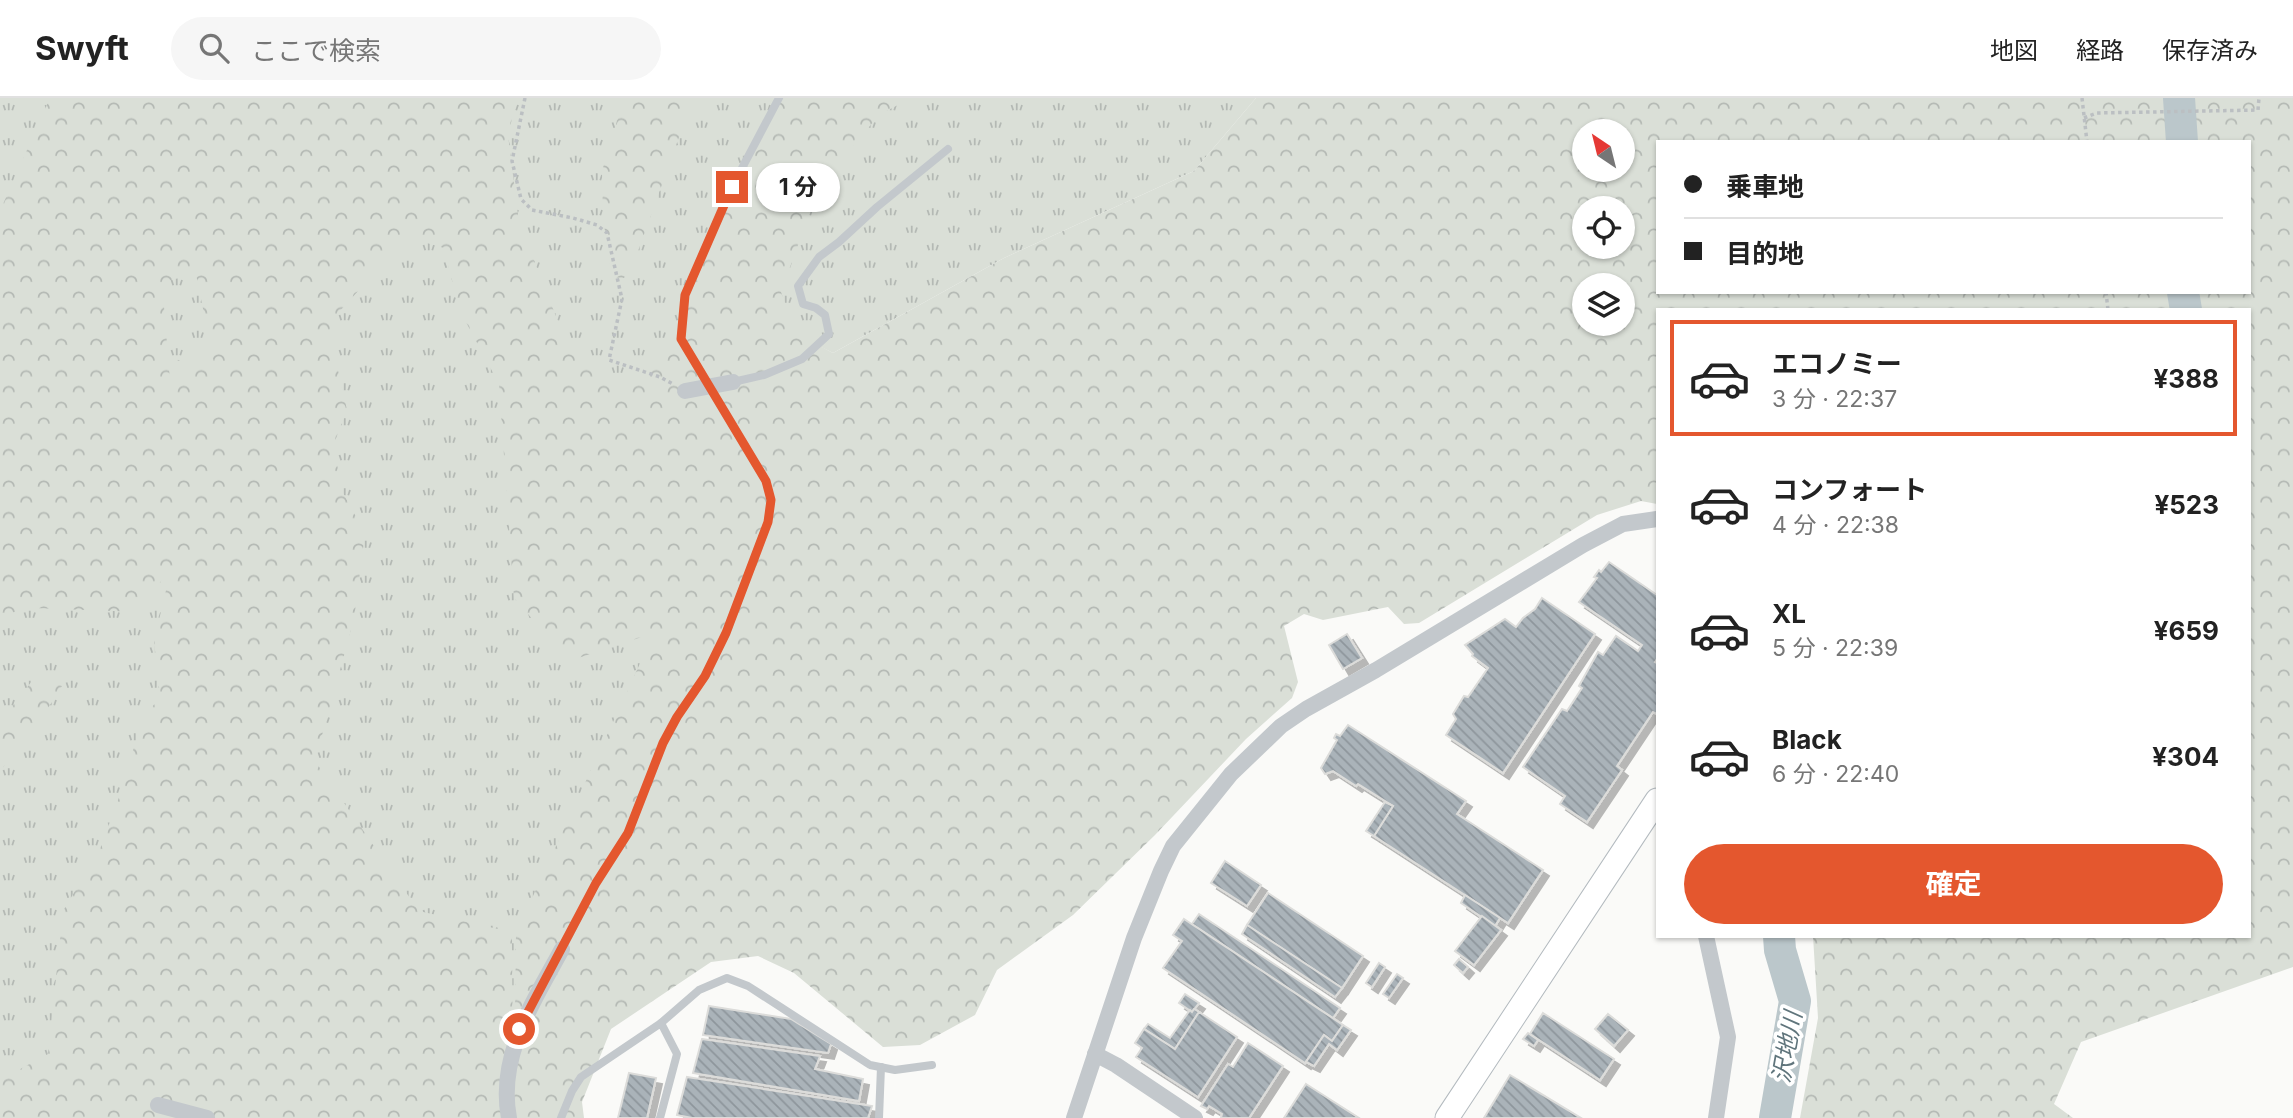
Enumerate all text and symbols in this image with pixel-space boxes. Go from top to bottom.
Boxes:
search box [171,17,661,80]
text: Swyft [35,28,129,68]
icon: search [195,29,233,67]
text: ここで検索 [251,35,381,66]
text: 地図 [1990,36,2038,65]
text: 経路 [2076,36,2124,65]
text: 保存済み [2162,36,2258,65]
north arrow [1572,119,1634,182]
map controls [1572,119,1635,336]
callout: 1 分 [756,162,840,212]
route end [716,171,748,203]
text: 乗車地 [1726,171,1804,202]
text: 1 分 [779,173,817,201]
button: locate [1572,196,1635,259]
text: 目的地 [1726,238,1804,269]
button: layers [1572,273,1635,336]
icon: car [1688,347,1751,410]
text: エコノミー [1772,348,1902,379]
text: ¥388 [2154,363,2219,394]
text: 3 分 · 22:37 [1772,385,1897,413]
icon: car [1688,473,1751,536]
text: コンフォート [1772,474,1927,505]
text: ¥523 [2154,489,2219,520]
text: 4 分 · 22:38 [1772,511,1899,539]
text: XL [1772,598,1806,629]
icon: car [1688,599,1751,662]
text: ¥659 [2154,615,2219,646]
text: 5 分 · 22:39 [1772,634,1898,662]
text: Black [1772,724,1842,755]
icon: car [1688,725,1751,788]
text: ¥304 [2152,741,2219,772]
text: 6 分 · 22:40 [1772,760,1899,788]
button: 確定 [1684,844,2223,924]
water label: 沢地川 [1766,1006,1808,1085]
route start [503,1013,535,1045]

